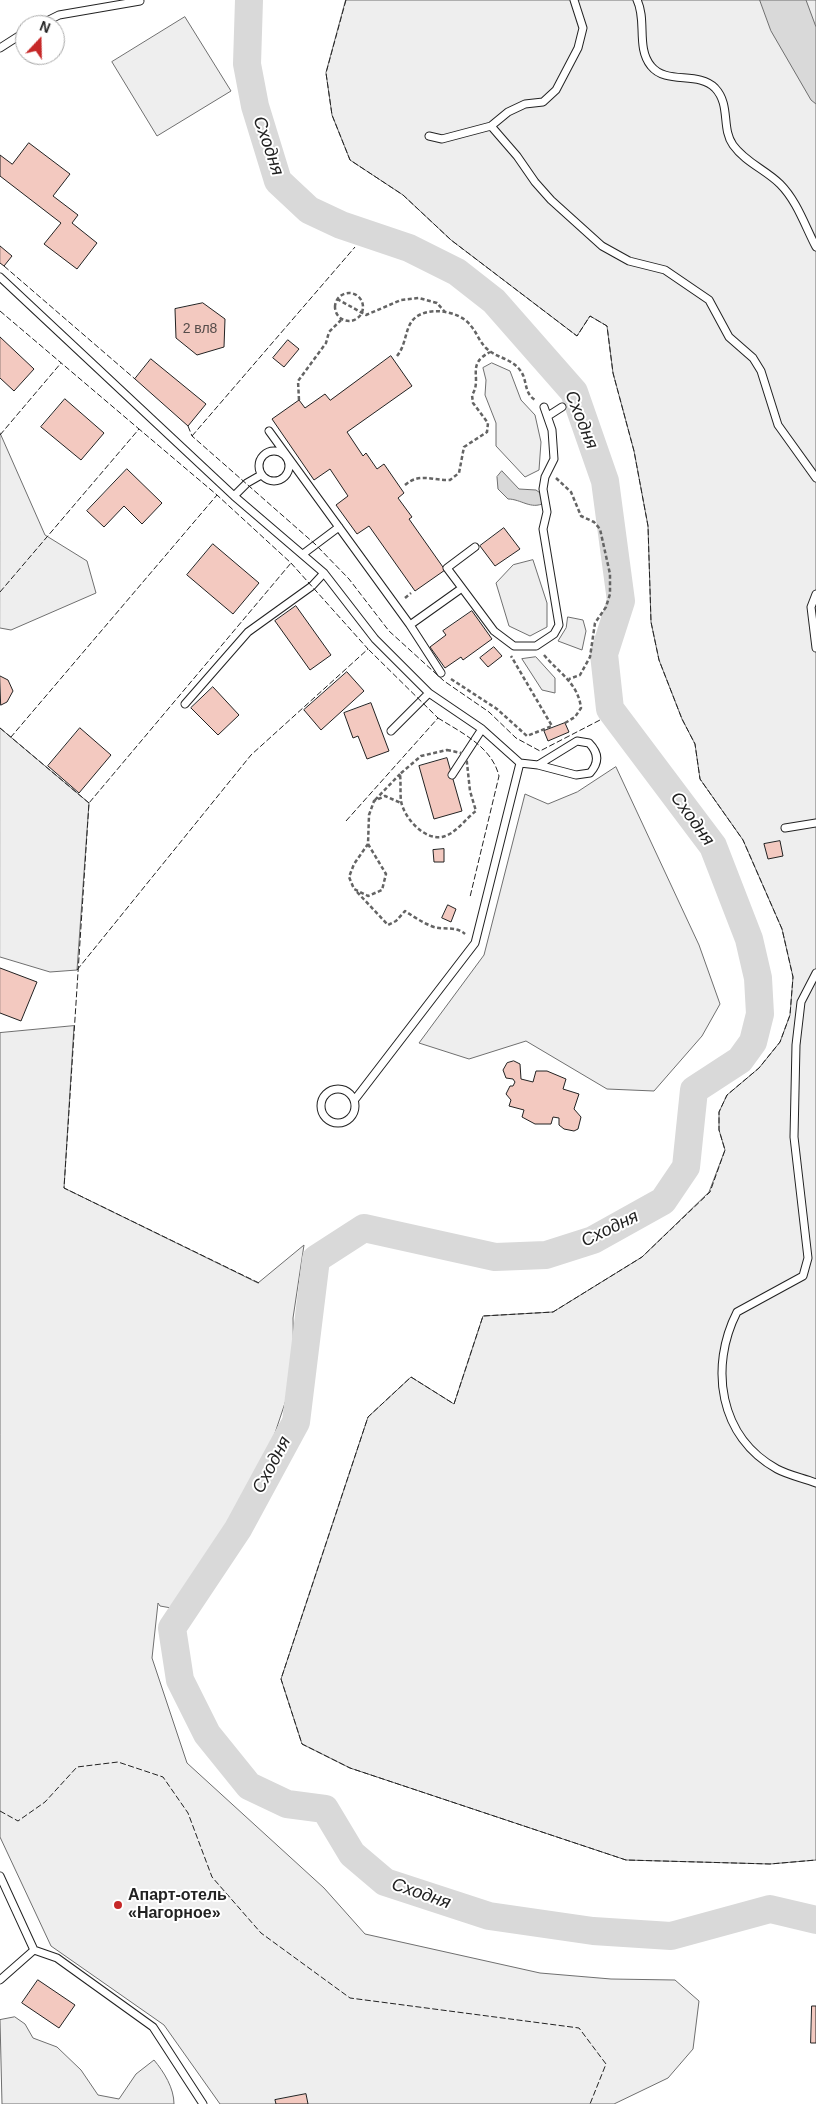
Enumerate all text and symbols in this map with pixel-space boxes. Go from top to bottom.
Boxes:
north arrow [15,15,65,65]
text: N [37,18,53,36]
water label: Сходня [248,114,288,178]
house number: 2 вл8 [183,321,217,337]
water label: Сходня [560,388,602,452]
water label: Сходня [665,788,719,850]
water label: Сходня [578,1206,642,1252]
water label: Сходня [248,1433,296,1497]
water label: Сходня [389,1874,453,1914]
place label: Апарт-отель «Нагорное» [128,1886,227,1924]
marker: Апарт-отель «Нагорное» [112,1899,124,1911]

